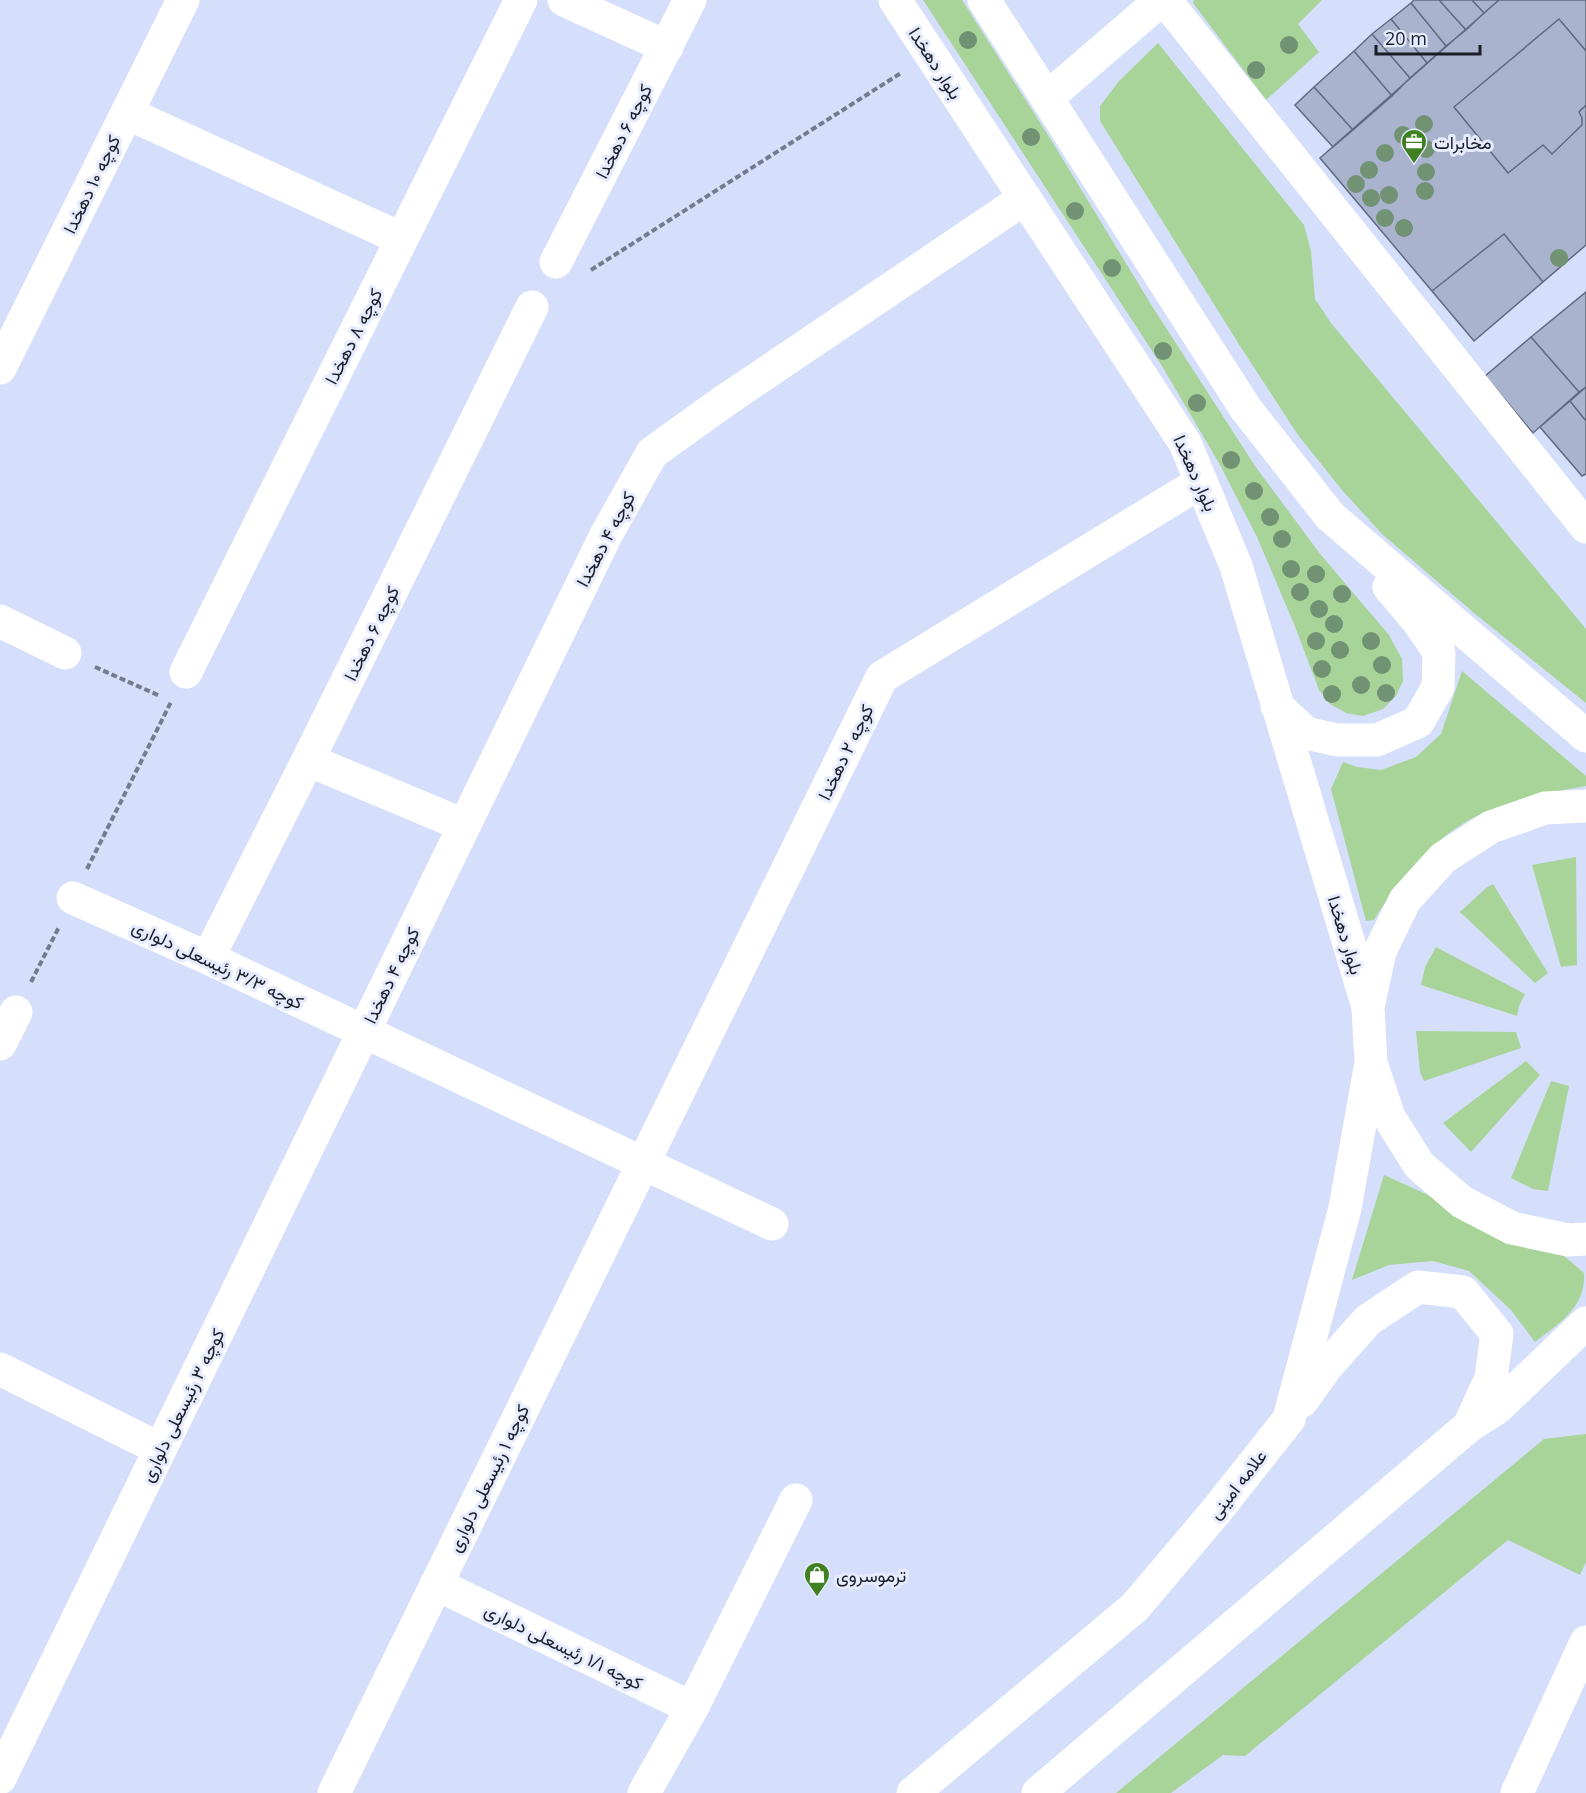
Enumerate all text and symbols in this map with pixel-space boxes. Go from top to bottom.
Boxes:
scale bar [1376,18,1480,56]
street label: بلوار دهخدا [904,22,968,104]
text: 20 m [1385,26,1427,50]
street label: کوچه ۶ دهخدا [589,80,658,183]
office icon: مخابرات [1399,127,1429,165]
place label: مخابرات [1434,130,1492,154]
street label: کوچه ۱۰ دهخدا [57,131,126,238]
street label: کوچه ۸ دهخدا [319,284,388,388]
street label: بلوار دهخدا [1169,431,1223,515]
street label: کوچه ۴ دهخدا [570,487,641,591]
street label: کوچه ۶ دهخدا [338,582,405,685]
street label: کوچه ۲ دهخدا [812,700,879,804]
street label: بلوار دهخدا [1323,893,1369,977]
street label: کوچه ۳/۳ رئیسعلی دلواری [128,914,308,1015]
street label: کوچه ۴ دهخدا [357,923,426,1028]
street label: کوچه ۳ رئیسعلی دلواری [134,1324,231,1486]
street label: کوچه ۱ رئیسعلی دلواری [442,1400,535,1556]
street label: علامه امینی [1202,1444,1272,1524]
shop icon: ترموسروی [802,1560,832,1598]
place label: ترموسروی [836,1563,906,1587]
street label: کوچه ۱/۱ رئیسعلی دلواری [480,1597,647,1696]

